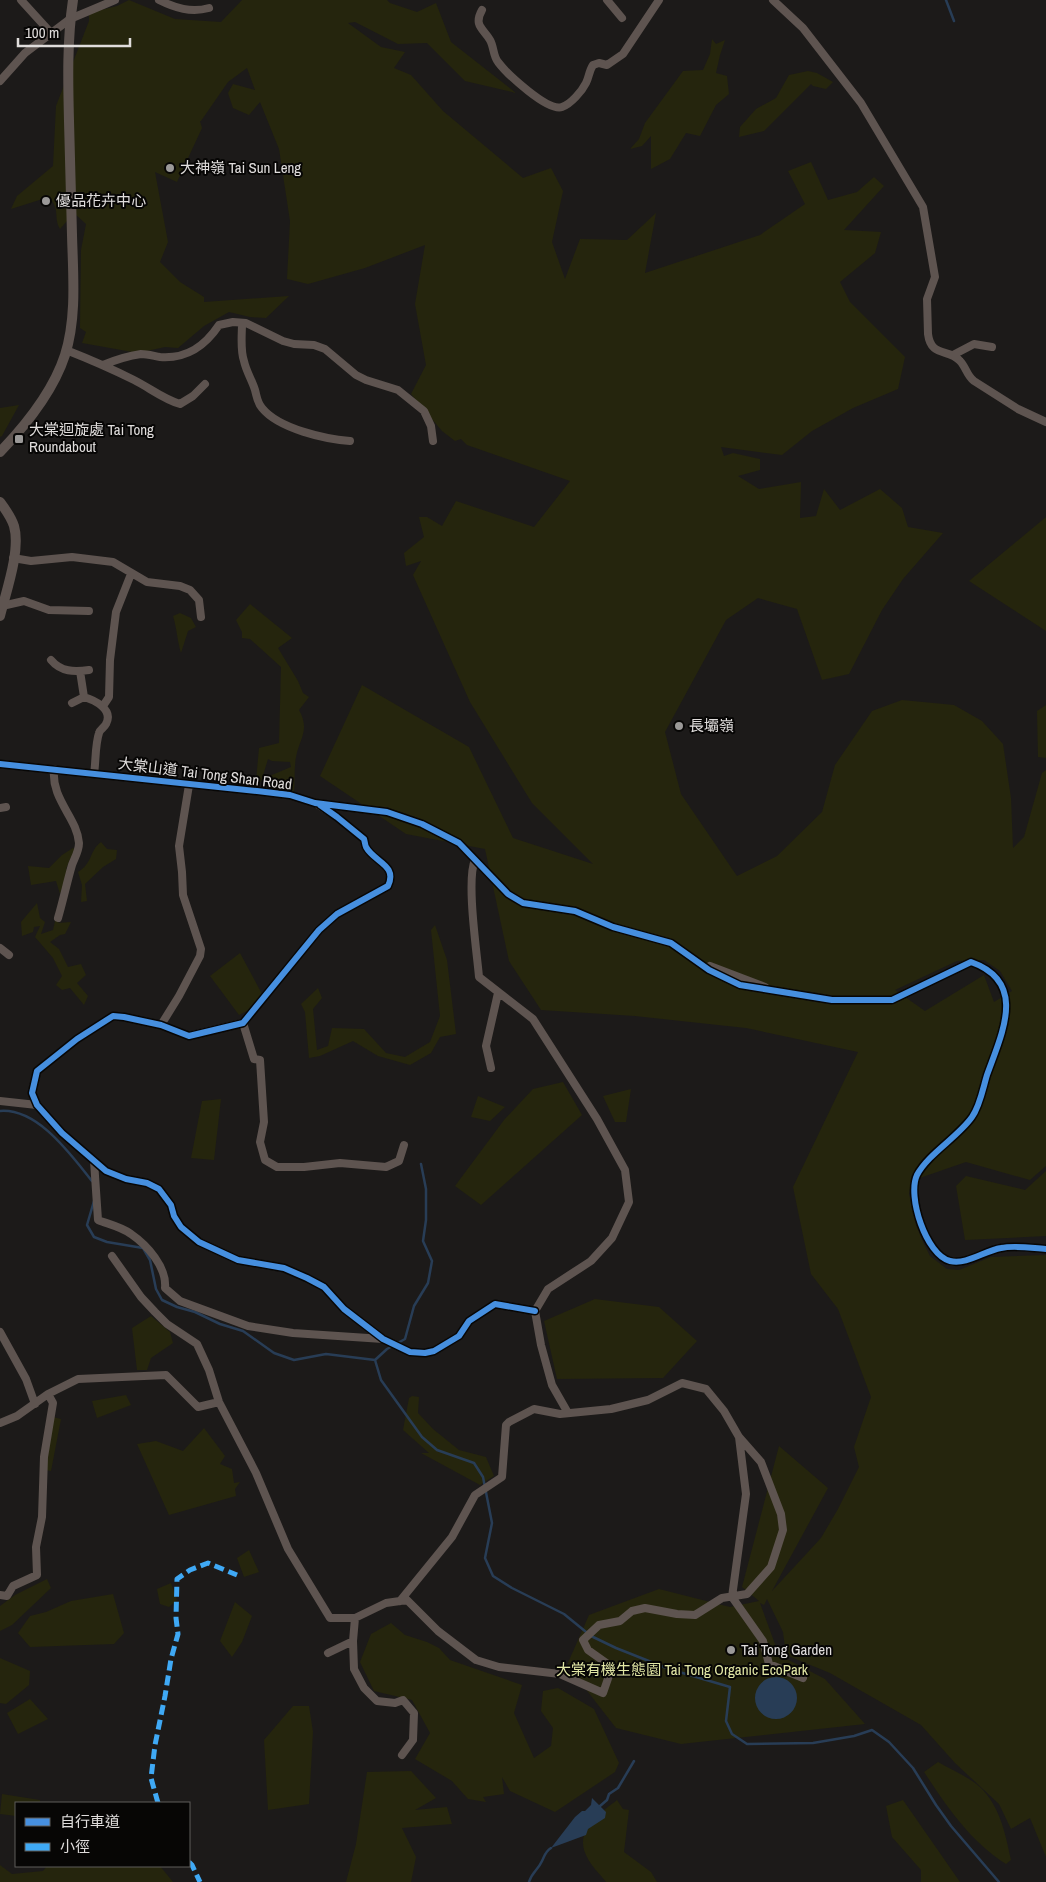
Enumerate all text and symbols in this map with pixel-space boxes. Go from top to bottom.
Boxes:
scale bar [18,15,130,47]
text: 100 m [25,22,59,43]
place label: 大神嶺 Tai Sun Leng [180,157,301,178]
marker: 大神嶺 Tai Sun Leng [164,162,176,174]
place label: 優品花卉中心 [56,190,146,211]
marker: 優品花卉中心 [40,195,52,207]
place label: 大棠迴旋處 Tai Tong Roundabout [29,419,154,457]
marker: 大棠迴旋處 Tai Tong Roundabout [13,433,25,445]
place label: 長壩嶺 [689,715,734,736]
marker: 長壩嶺 [673,720,685,732]
street label: 大棠山道 Tai Tong Shan Road [117,752,293,795]
place label: Tai Tong Garden [741,1639,832,1660]
marker: Tai Tong Garden [725,1644,737,1656]
park label: 大棠有機生態園 Tai Tong Organic EcoPark [556,1659,809,1680]
legend [15,1802,190,1867]
text: 自行車道 [60,1811,120,1832]
text: 小徑 [60,1836,90,1857]

